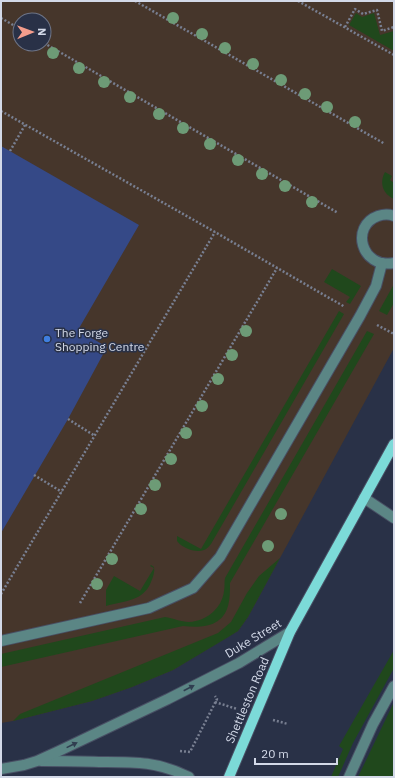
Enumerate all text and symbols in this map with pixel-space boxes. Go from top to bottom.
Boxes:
north arrow [12,12,52,52]
text: N [35,28,49,36]
place label: The Forge Shopping Centre [55,325,145,354]
marker: The Forge Shopping Centre [42,334,52,344]
street label: Duke Street [222,615,284,661]
street label: Shettleston Road [222,655,272,745]
one-way arrow [183,685,195,691]
scale bar [255,740,337,766]
one-way arrow [66,742,78,748]
text: 20 m [261,746,289,761]

